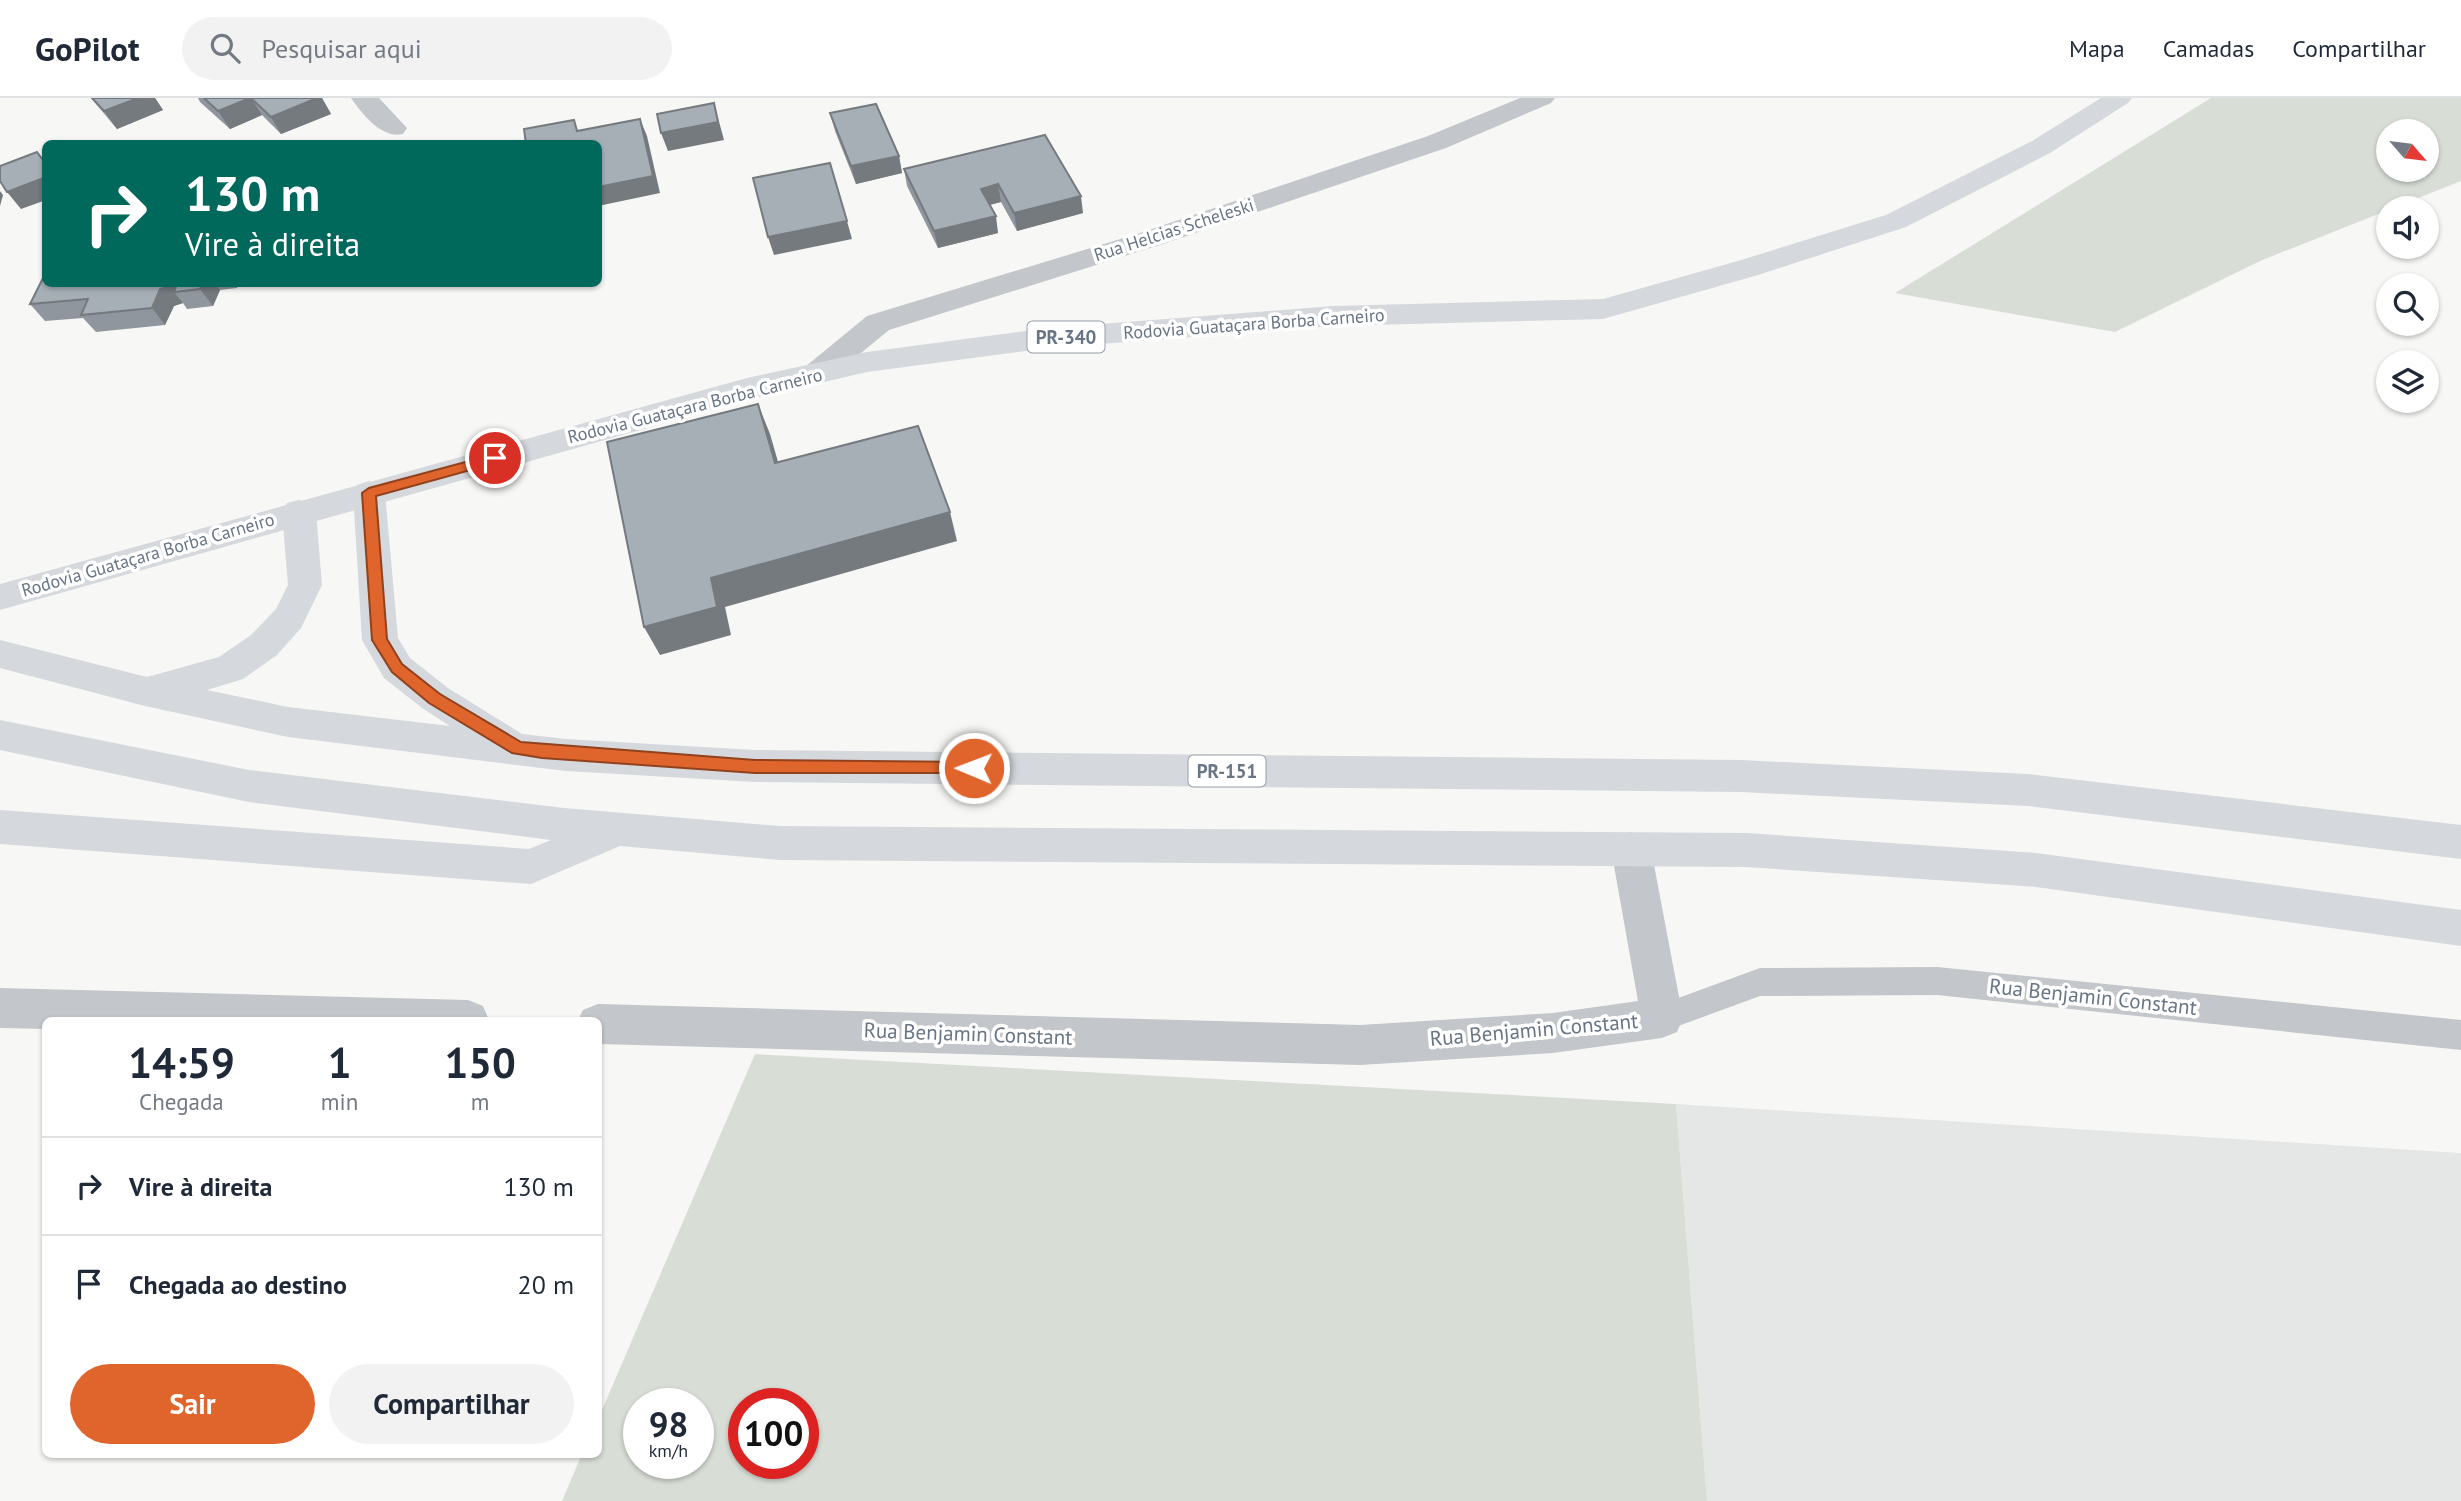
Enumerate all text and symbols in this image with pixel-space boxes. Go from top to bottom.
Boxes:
search box [182,17,672,80]
text: GoPilot [35,27,140,70]
icon: search [206,29,244,67]
text: Pesquisar aqui [262,32,422,65]
text: Mapa [2069,33,2125,64]
text: Camadas [2163,33,2254,64]
text: Compartilhar [2292,33,2426,64]
north arrow [2376,119,2440,182]
map controls [2376,119,2439,413]
text: 130 m [185,161,320,225]
icon: right [70,168,161,259]
street label: Rua Helcias Scheleski [1091,193,1257,266]
button: sound [2376,196,2439,259]
text: Vire à direita [185,223,360,265]
button: search [2376,273,2439,336]
street label: Rodovia Guataçara Borba Carneiro [1123,303,1385,344]
road number: PR-340 [1028,322,1104,353]
button: layers [2376,350,2439,413]
street label: Rodovia Guataçara Borba Carneiro [565,363,825,448]
pin [465,428,525,488]
icon: arrive [476,439,514,477]
street label: Rodovia Guataçara Borba Carneiro [19,507,277,602]
position arrow [937,731,1011,805]
road number: PR-151 [1188,756,1266,786]
street label: Rua Benjamin Constant [1988,972,2198,1021]
street label: Rua Benjamin Constant [1429,1007,1639,1052]
street label: Rua Benjamin Constant [863,1016,1073,1051]
text: 14:59 [128,1035,235,1090]
text: 1 [328,1035,351,1090]
text: 150 [444,1035,516,1090]
text: Chegada [139,1087,224,1116]
text: min [321,1087,358,1116]
text: m [471,1087,489,1116]
icon: right [70,1167,108,1205]
text: Vire à direita [129,1170,272,1203]
text: 130 m [503,1170,574,1203]
icon: arrive [70,1265,108,1303]
text: Chegada ao destino [129,1268,347,1301]
text: 20 m [518,1268,574,1301]
button: Sair [70,1364,315,1444]
button: Compartilhar [329,1364,574,1444]
speed limit sign: 100 [728,1388,819,1479]
text: 98 [649,1401,688,1447]
text: km/h [649,1439,688,1462]

